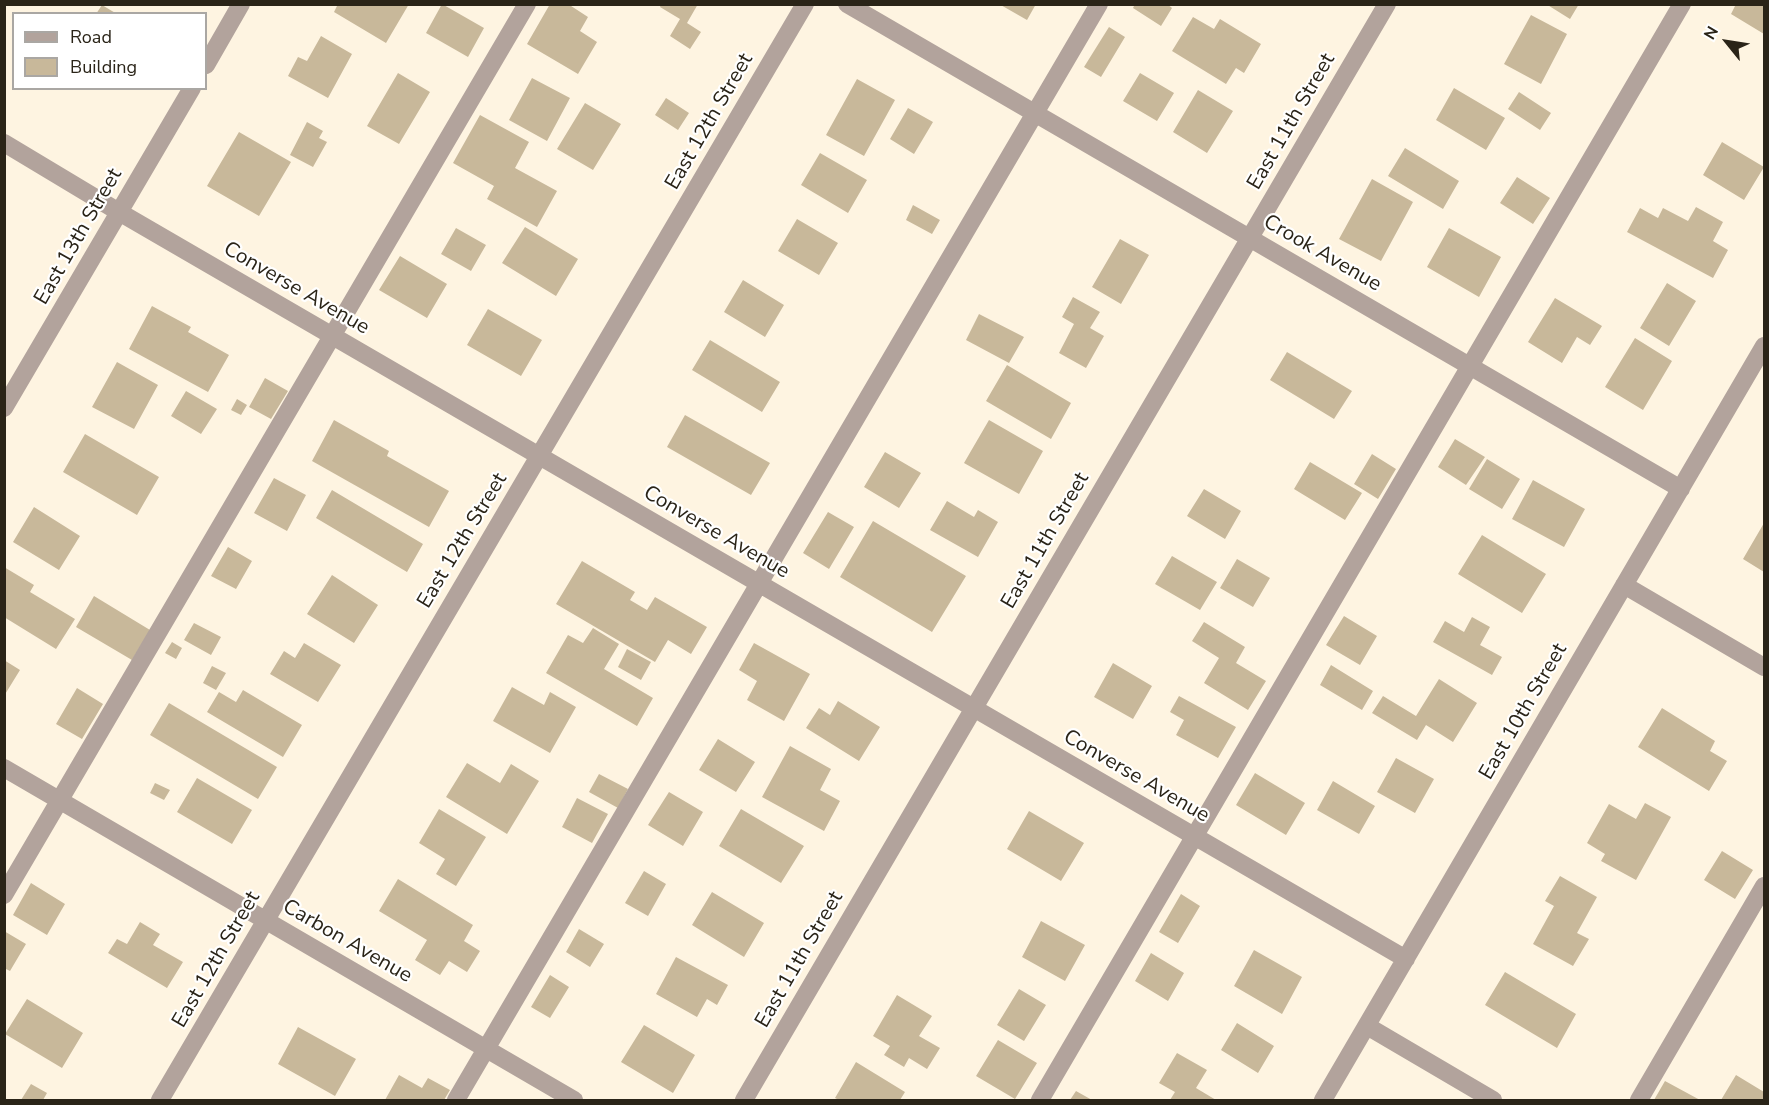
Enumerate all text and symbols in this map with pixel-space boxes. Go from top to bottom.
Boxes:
legend [12,12,207,90]
north arrow [1697,12,1757,72]
text: N [1699,22,1724,44]
text: Road [70,25,112,49]
street label: East 12th Street [661,49,759,195]
street label: East 11th Street [1243,49,1341,195]
text: Building [70,55,137,79]
street label: East 13th Street [30,164,128,310]
street label: Crook Avenue [1258,210,1386,298]
street label: Converse Avenue [219,237,373,341]
street label: East 11th Street [997,468,1095,614]
street label: East 12th Street [413,469,513,613]
street label: Converse Avenue [639,481,793,585]
street label: East 10th Street [1475,639,1573,785]
street label: Converse Avenue [1059,725,1213,829]
street label: East 12th Street [168,887,266,1033]
street label: East 11th Street [751,887,849,1033]
street label: Carbon Avenue [278,895,416,989]

